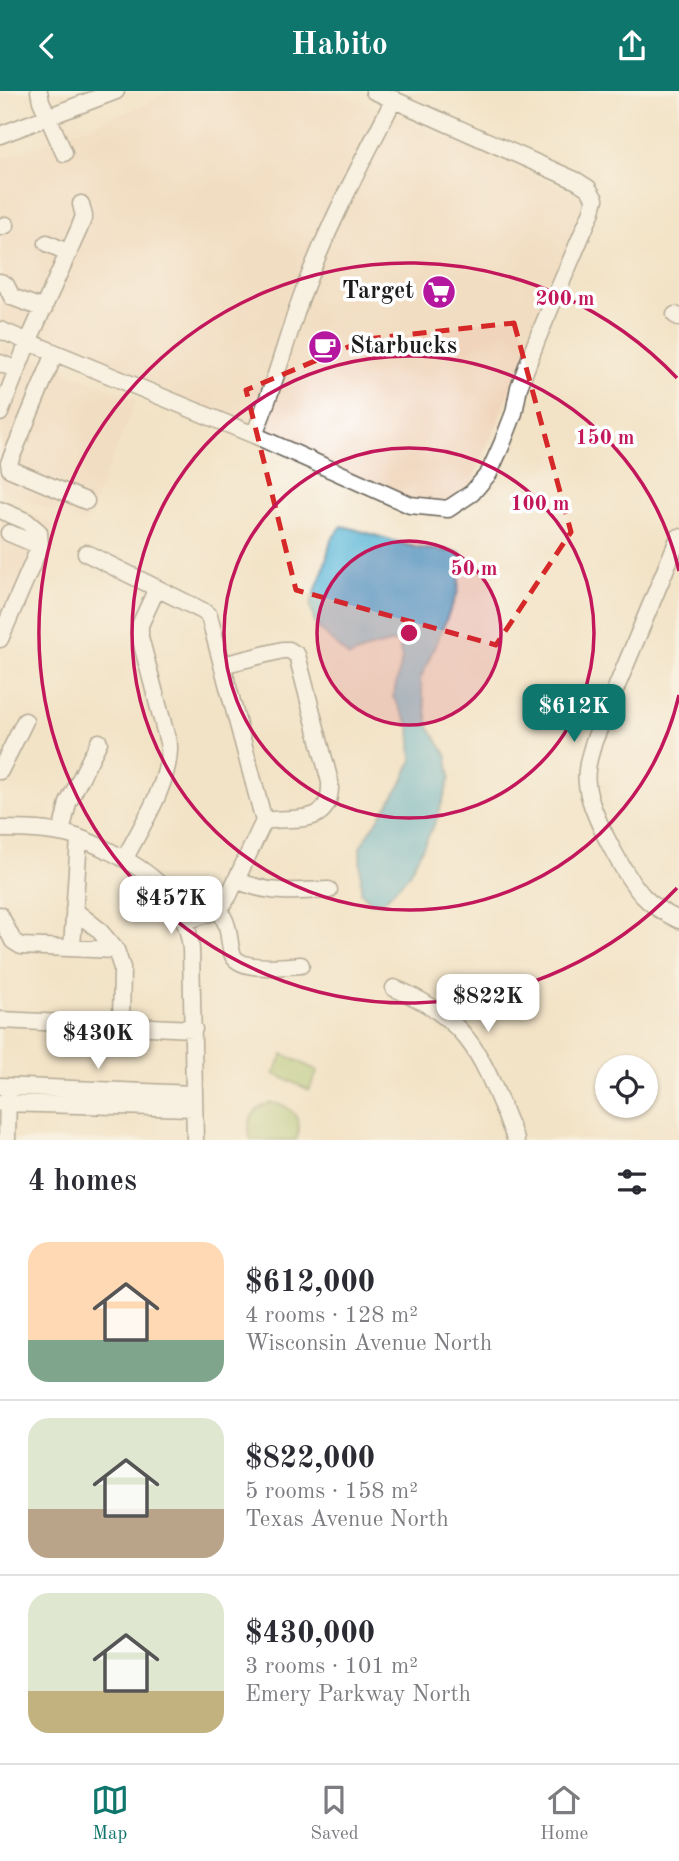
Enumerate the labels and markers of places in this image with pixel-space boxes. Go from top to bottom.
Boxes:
supermarket icon: Target [420,273,458,311]
place label: Target [342,280,414,304]
cafe icon: Starbucks [306,328,344,366]
place label: Starbucks [350,335,457,359]
centre of rings [397,621,421,645]
pin: $612K [525,685,623,744]
pin: $457K [122,877,220,936]
pin: $822K [439,975,537,1034]
pin: $430K [49,1011,147,1071]

